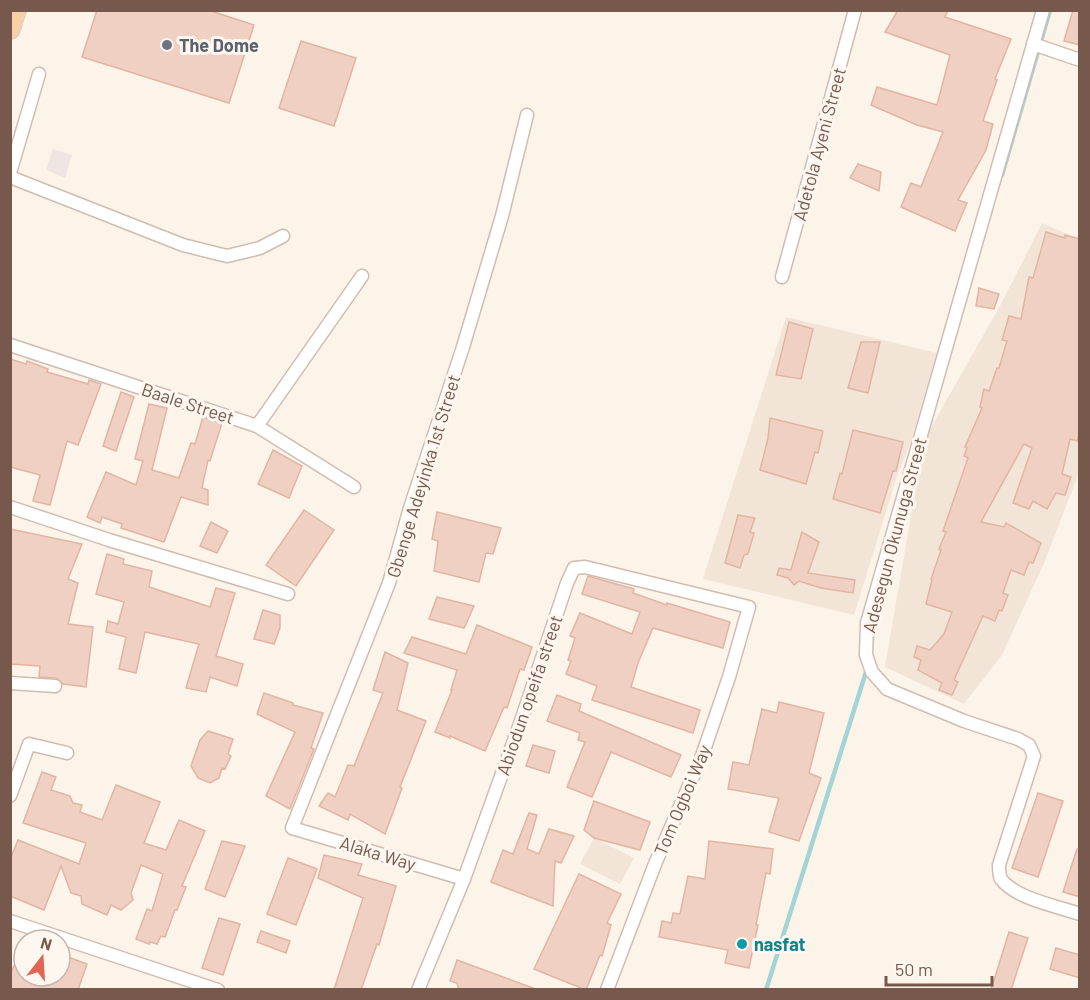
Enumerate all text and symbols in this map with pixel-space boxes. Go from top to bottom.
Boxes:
place label: The Dome [179,34,259,56]
marker: The Dome [160,38,174,52]
street label: Adetola Ayeni Street [788,65,850,223]
street label: Gbenge Adeyinka 1st Street [382,372,464,580]
street label: Baale Street [139,378,237,428]
street label: Adesegun Okunuga Street [857,435,931,635]
street label: Abiodun opeifa street [491,612,567,778]
street label: Tom Ogboi Way [649,741,715,859]
street label: Alaka Way [337,831,419,875]
north arrow [12,928,72,988]
text: N [39,933,54,954]
place label: nasfat [754,933,806,955]
marker: nasfat [735,937,749,951]
scale bar [886,949,992,987]
text: 50 m [895,958,933,980]

